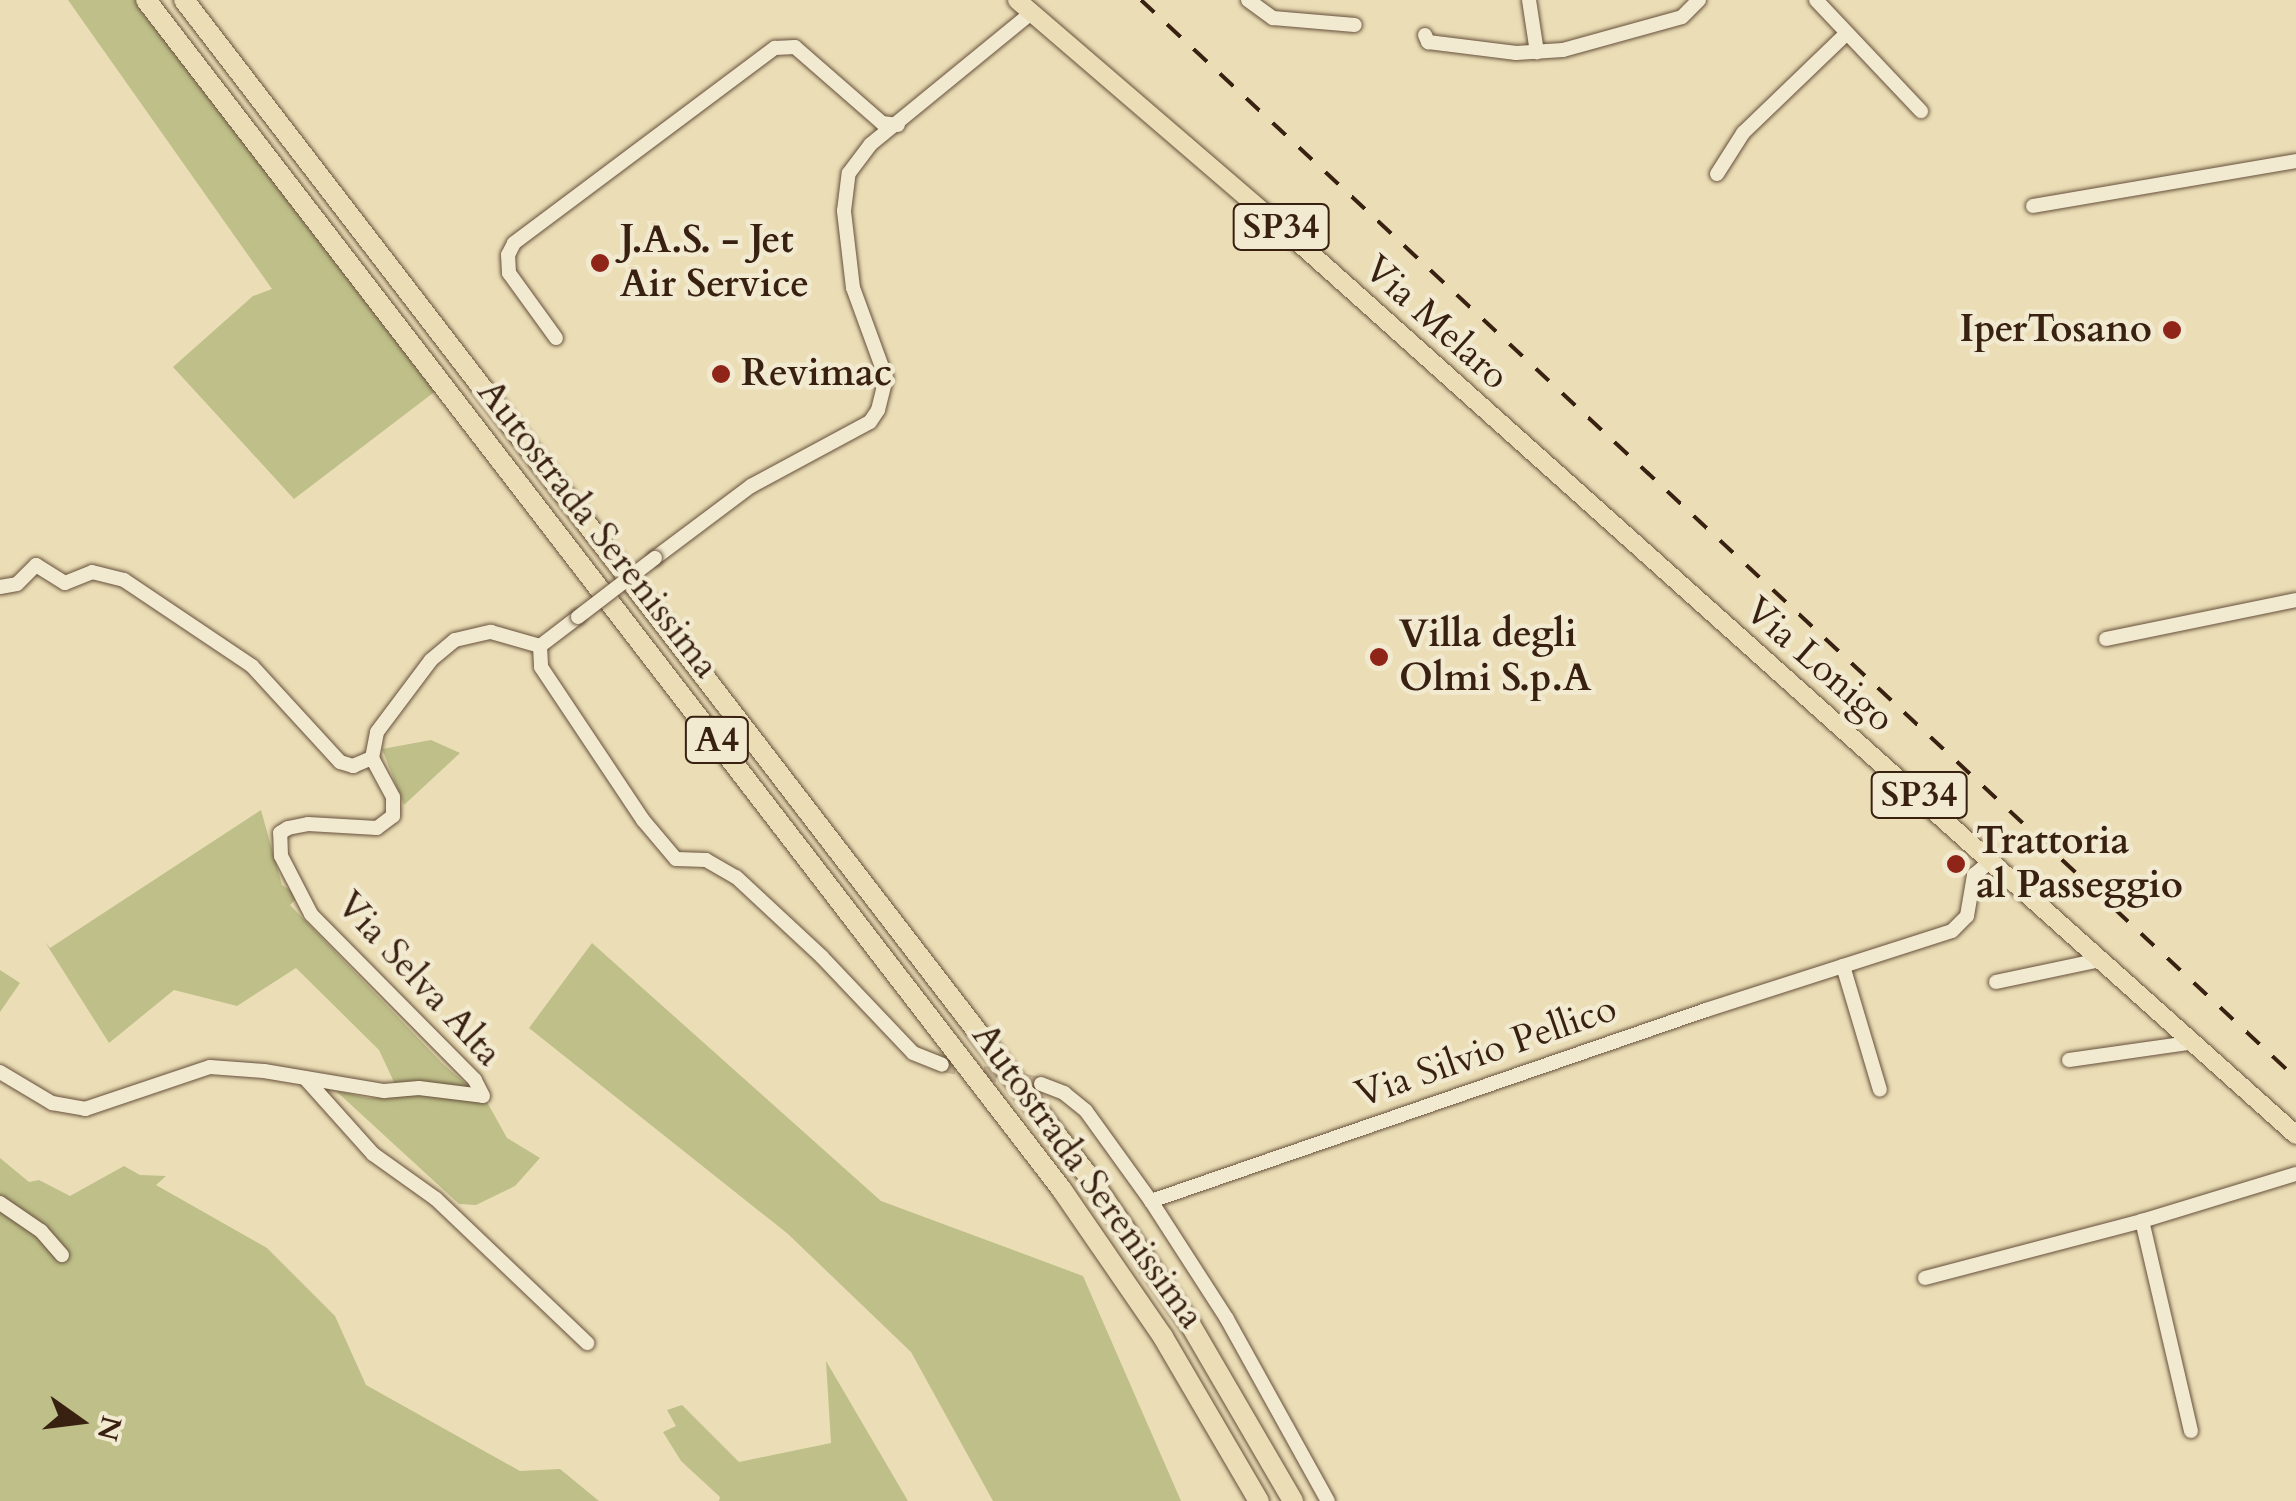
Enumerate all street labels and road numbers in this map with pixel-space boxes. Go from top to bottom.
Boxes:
road number: SP34 [1231,197,1331,257]
street label: Via Melaro [1354,246,1518,400]
street label: Autostrada Serenissima [467,371,729,687]
street label: Via Lonigo [1735,588,1903,742]
road number: A4 [684,710,750,770]
road number: SP34 [1869,765,1969,825]
street label: Via Selva Alta [327,882,511,1076]
street label: Via Silvio Pellico [1350,986,1622,1118]
street label: Autostrada Serenissima [962,1014,1214,1338]

